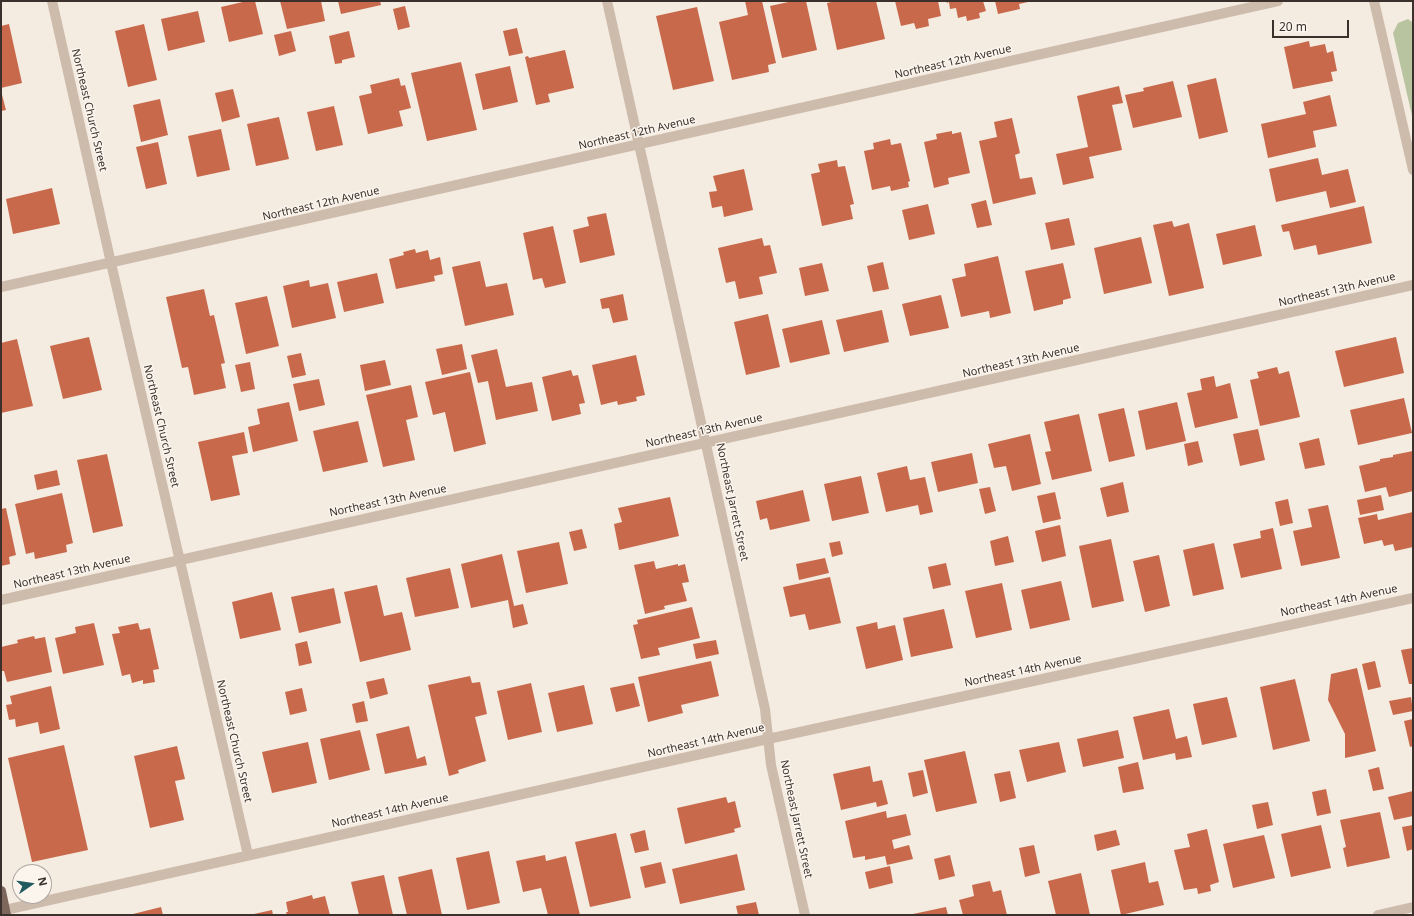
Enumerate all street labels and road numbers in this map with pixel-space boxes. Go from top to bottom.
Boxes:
street label: Northeast 12th Avenue [893,42,1013,82]
street label: Northeast Church Street [68,47,110,173]
street label: Northeast 12th Avenue [577,113,697,153]
street label: Northeast 12th Avenue [261,184,381,224]
street label: Northeast 13th Avenue [1277,270,1397,310]
street label: Northeast 13th Avenue [961,341,1081,381]
street label: Northeast Church Street [140,363,182,489]
street label: Northeast 13th Avenue [644,411,764,451]
street label: Northeast Jarrett Street [713,442,751,562]
street label: Northeast 13th Avenue [328,482,448,520]
street label: Northeast 13th Avenue [12,552,132,592]
street label: Northeast 14th Avenue [1279,582,1399,620]
street label: Northeast 14th Avenue [963,652,1083,690]
street label: Northeast Church Street [213,678,255,804]
street label: Northeast 14th Avenue [646,721,766,761]
street label: Northeast Jarrett Street [777,759,815,879]
street label: Northeast 14th Avenue [330,791,450,831]

